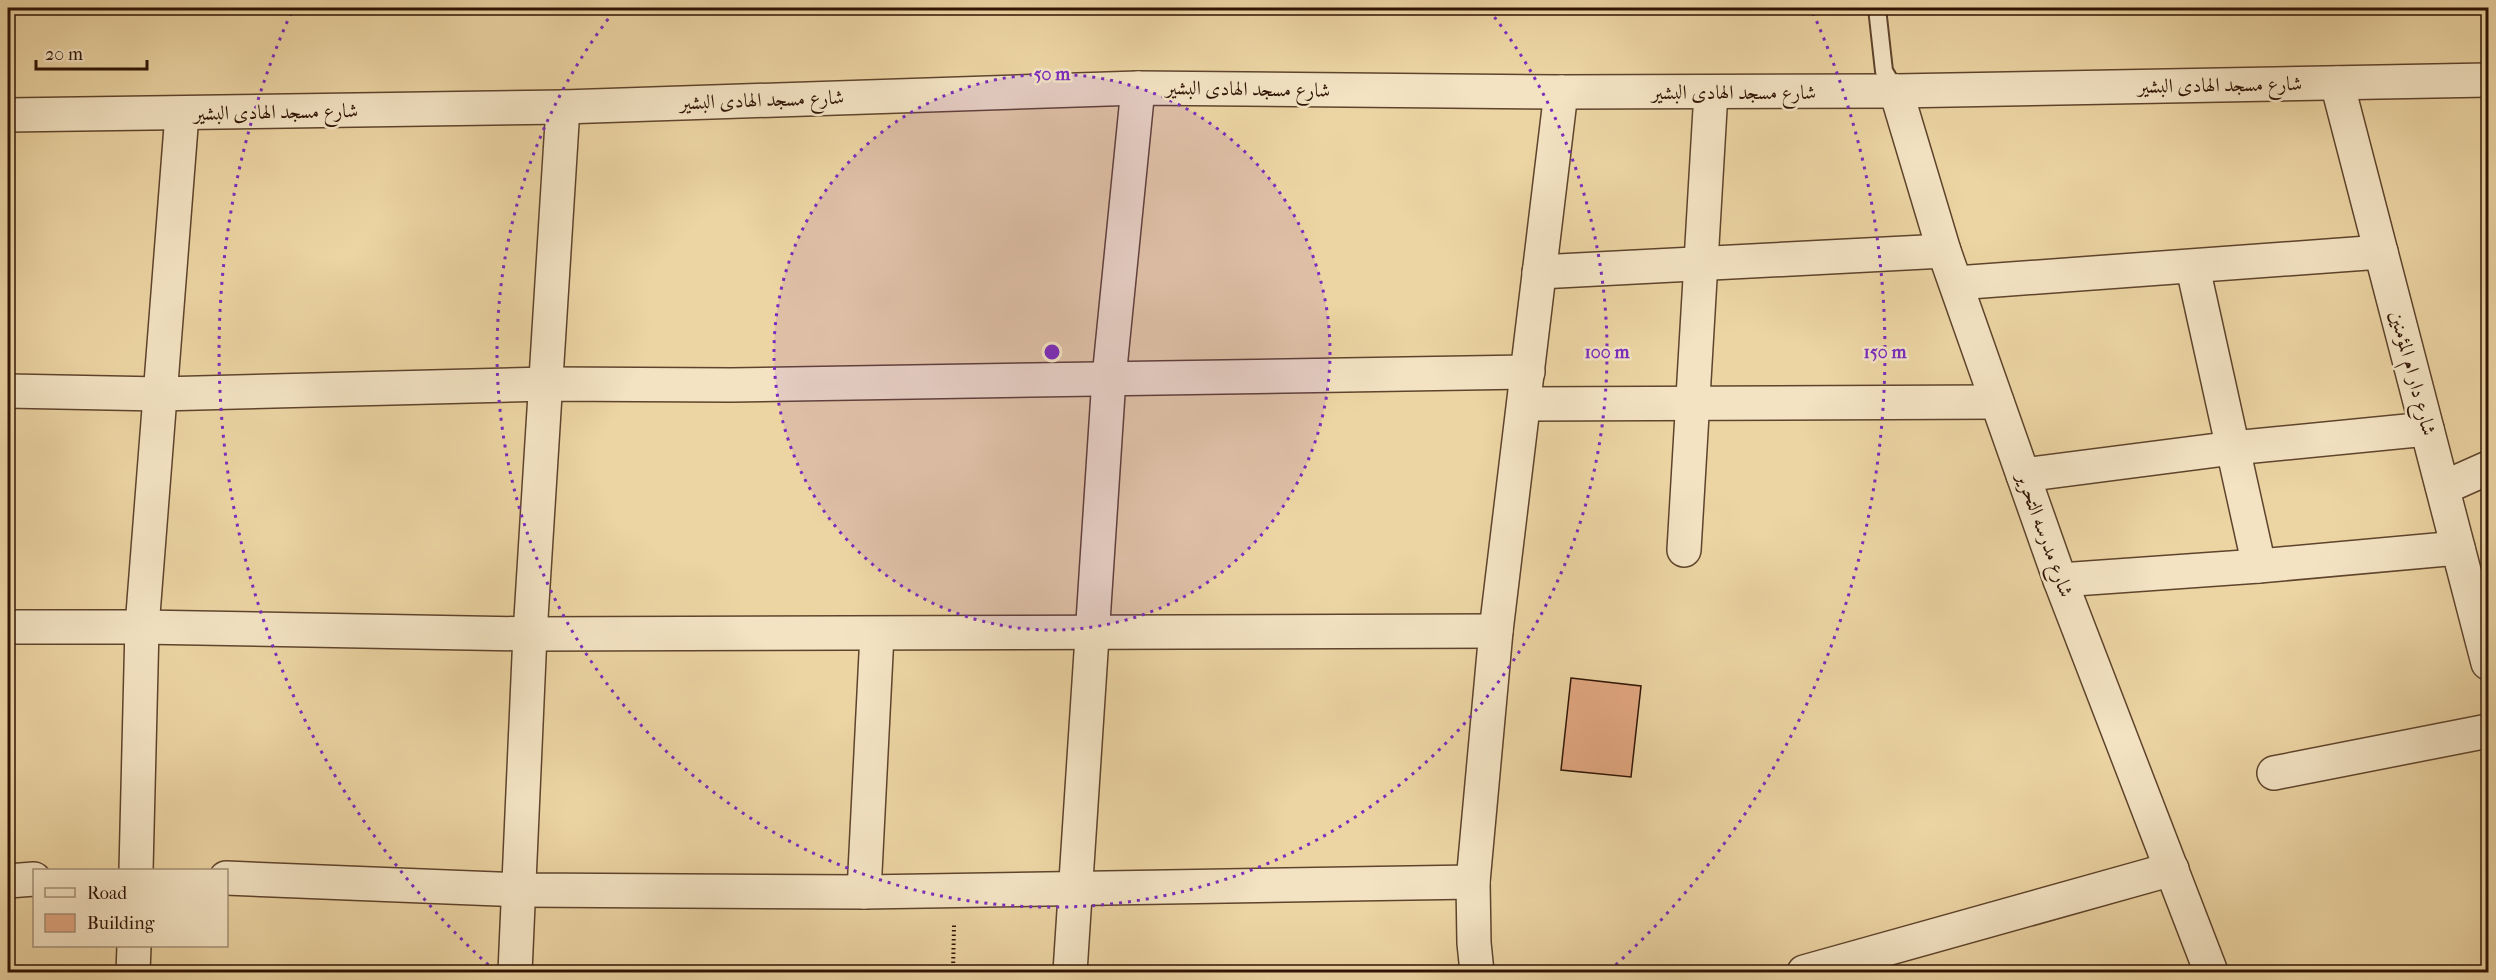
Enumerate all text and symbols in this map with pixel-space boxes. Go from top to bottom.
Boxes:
scale bar [36,33,147,71]
text: 20 m [45,44,83,65]
text: 50 m [1034,64,1071,85]
street label: شارع مسجد الهادى البشير [2136,72,2302,104]
street label: شارع مسجد الهادى البشير [1164,76,1330,108]
street label: شارع مسجد الهادى البشير [1650,81,1816,110]
street label: شارع مسجد الهادى البشير [677,86,845,120]
street label: شارع مسجد الهادى البشير [192,99,358,131]
street label: شارع دار ام المؤمنين [2379,308,2441,440]
centre of rings [1042,342,1062,362]
text: 100 m [1584,342,1631,363]
text: 150 m [1864,342,1907,363]
street label: شارع مدرسه التحرير [2006,468,2078,602]
legend [33,869,228,947]
text: Road [87,883,127,904]
text: Building [87,913,155,934]

